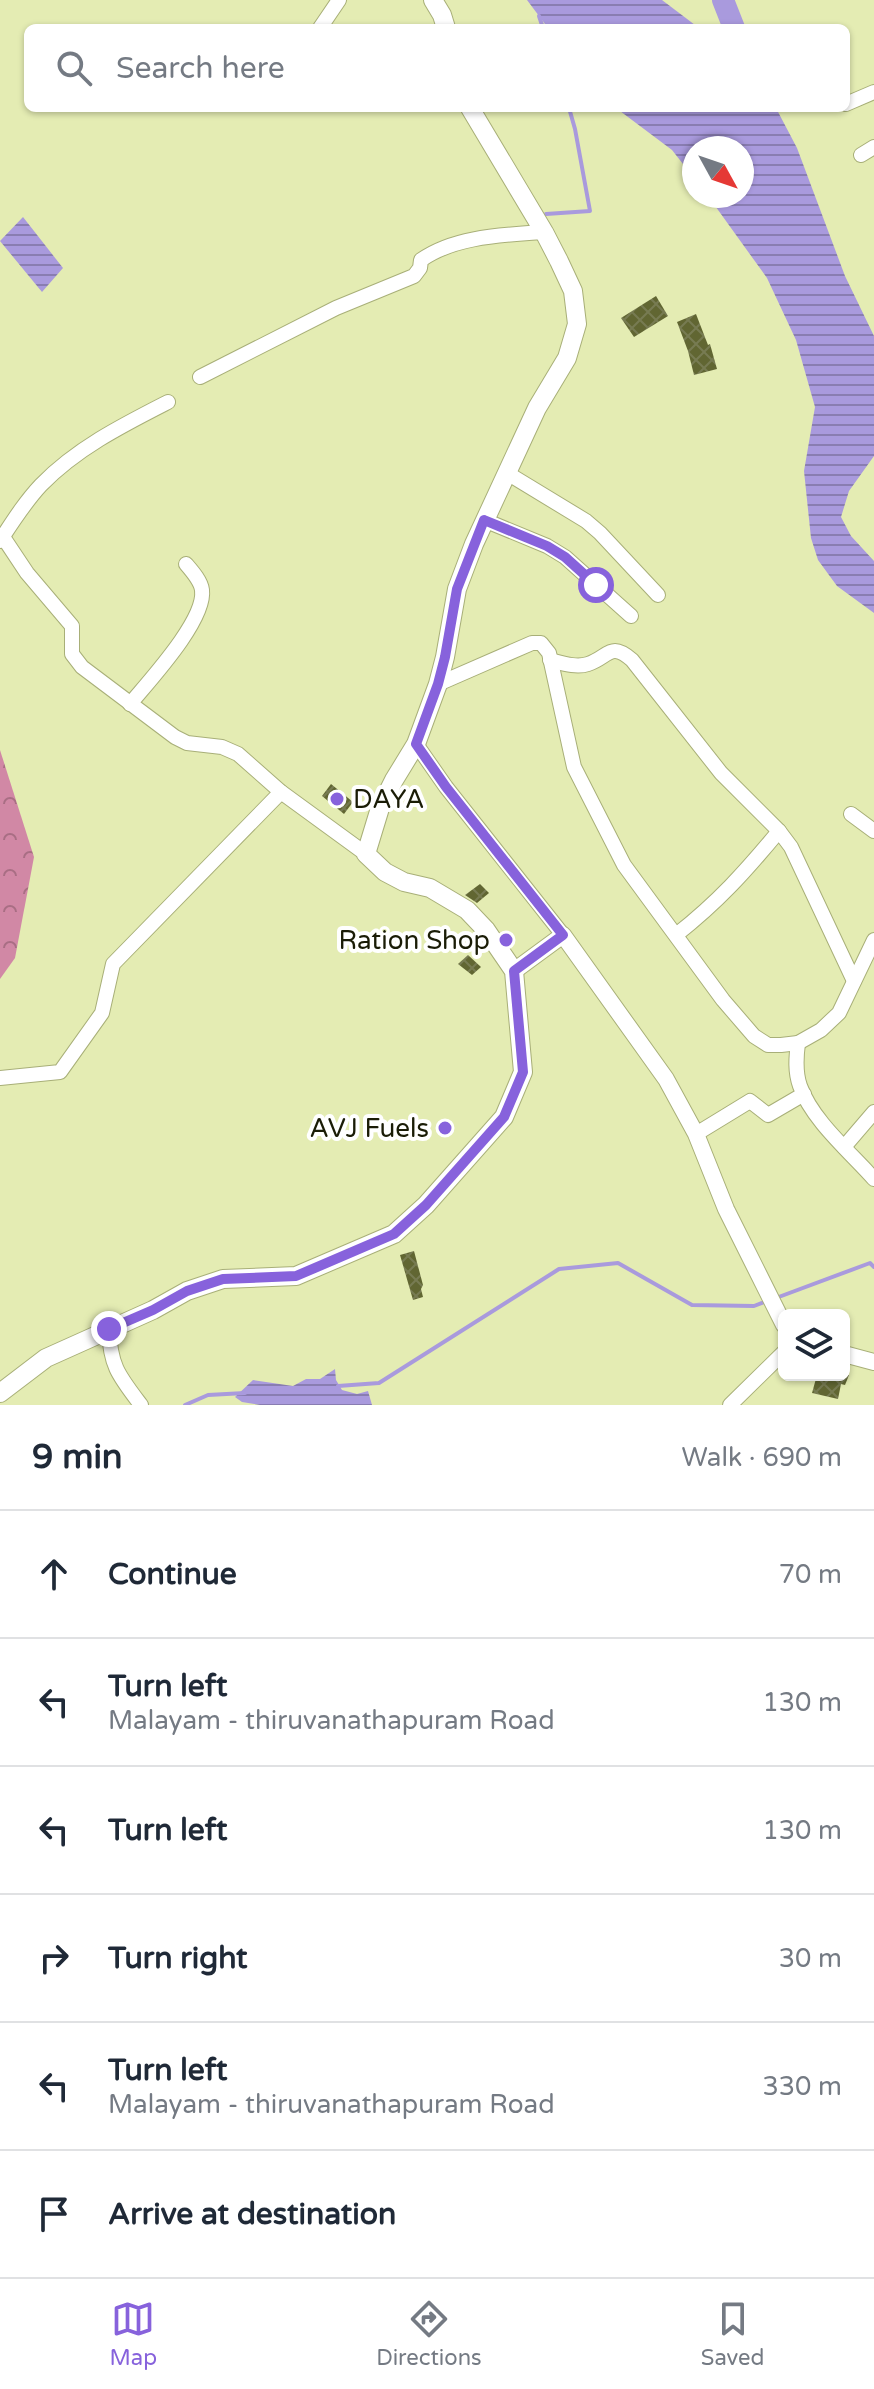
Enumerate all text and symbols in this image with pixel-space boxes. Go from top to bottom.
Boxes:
search box [24,24,850,112]
icon: search [52,46,96,90]
text: Search here [116,50,285,87]
north arrow [682,136,754,208]
route start [578,567,614,603]
place label: DAYA [353,784,424,815]
marker: DAYA [328,790,346,808]
place label: Ration Shop [339,925,490,956]
marker: Ration Shop [497,931,515,949]
place label: AVJ Fuels [309,1113,429,1144]
marker: AVJ Fuels [436,1119,454,1137]
map controls [778,1309,850,1381]
button: layers [778,1309,850,1381]
route end [91,1311,127,1347]
text: 9 min [32,1437,123,1478]
text: Walk · 690 m [682,1442,842,1473]
icon: ahead [32,1552,76,1596]
text: Continue [108,1556,237,1593]
text: 70 m [779,1559,842,1590]
text: Turn left [108,1668,227,1705]
icon: left [32,1680,76,1724]
text: 130 m [762,1687,842,1718]
text: Malayam - thiruvanathapuram Road [108,1705,555,1736]
icon: left [32,1808,76,1852]
text: Turn left [108,1812,227,1849]
text: 130 m [762,1815,842,1846]
icon: right [32,1936,76,1980]
text: Turn right [108,1940,248,1977]
text: 30 m [779,1943,842,1974]
text: Turn left [108,2052,227,2089]
icon: left [32,2064,76,2108]
text: 330 m [762,2071,842,2102]
text: Malayam - thiruvanathapuram Road [108,2089,555,2120]
icon: arrive [32,2192,76,2236]
text: Arrive at destination [108,2196,396,2233]
tab: Map [110,2297,157,2371]
tab: Directions [376,2297,482,2371]
tab: Saved [701,2297,764,2371]

